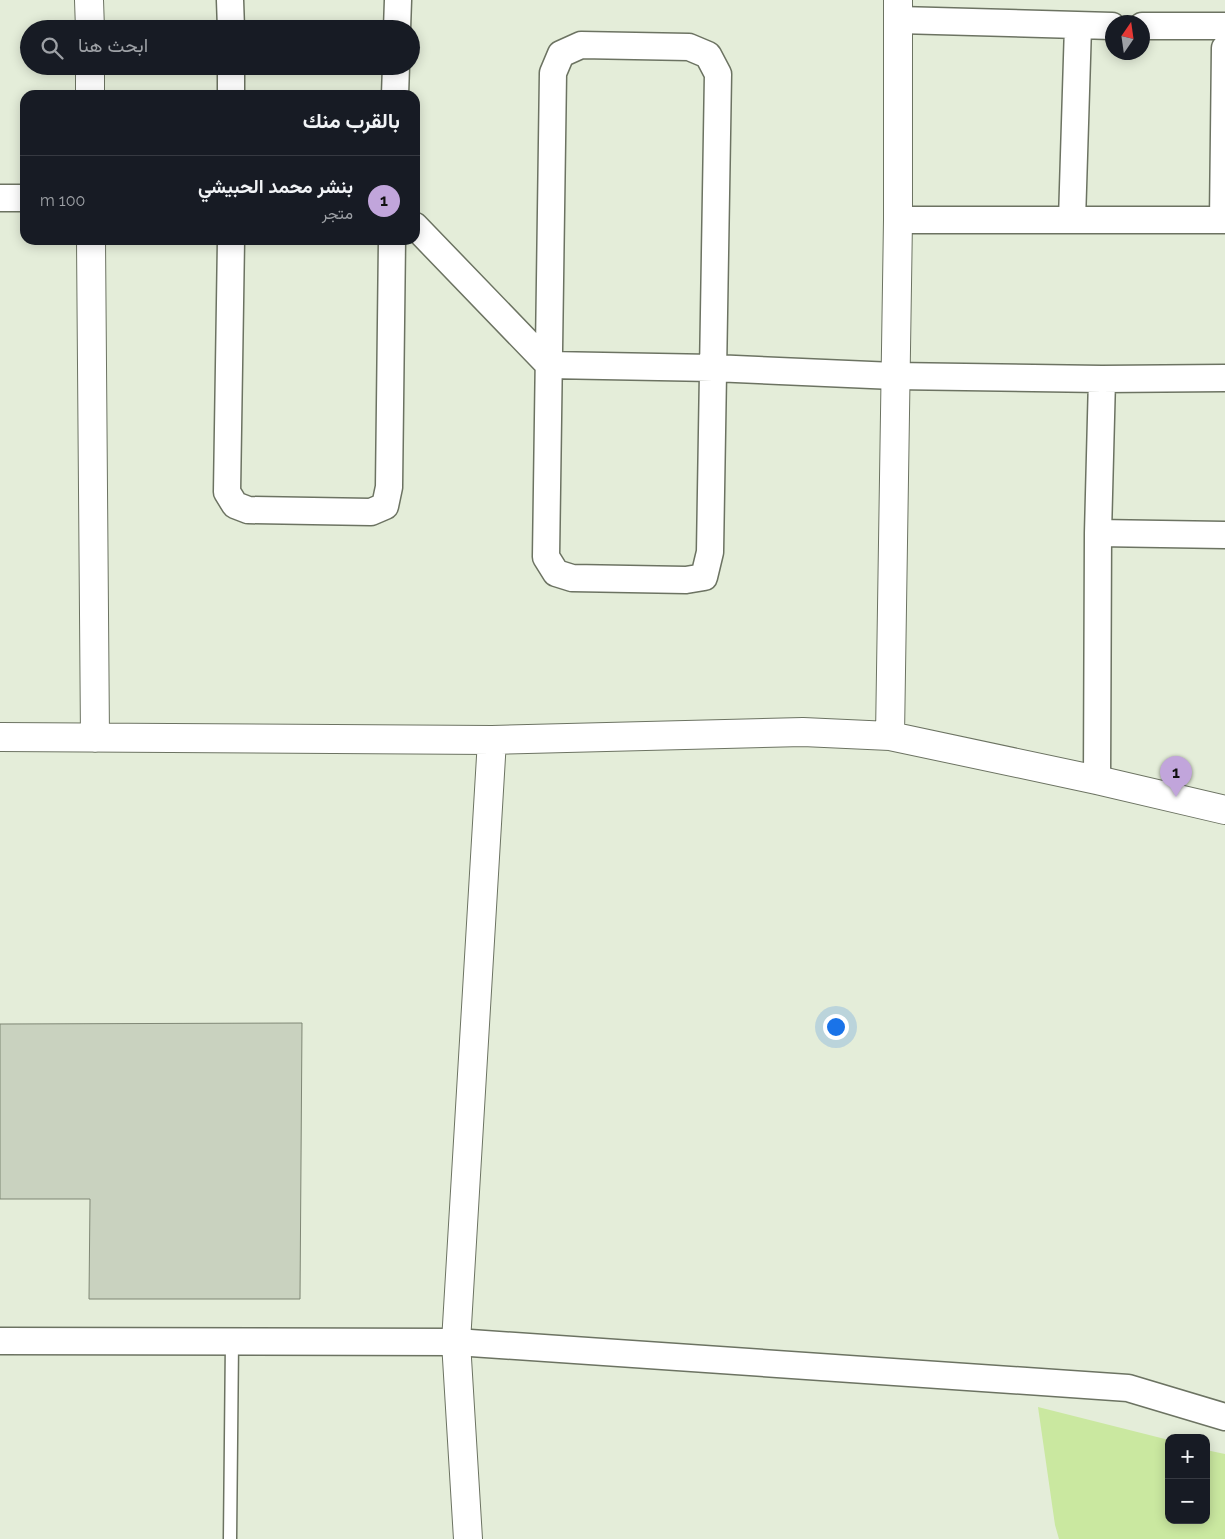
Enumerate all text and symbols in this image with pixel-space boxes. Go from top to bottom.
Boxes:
north arrow [1105,15,1150,60]
search box [20,20,420,75]
icon: search [38,34,66,62]
text: ابحث هنا [78,34,148,56]
text: بالقرب منك [303,108,400,133]
text: بنشر محمد الحبيشي [198,175,353,197]
text: 100 m [40,191,85,210]
text: 1 [380,191,388,210]
text: متجر [322,204,353,223]
pin: 1 [1160,756,1192,797]
your location [823,1014,849,1040]
map controls [1165,1434,1210,1524]
button: + [1165,1434,1210,1479]
button: − [1165,1479,1210,1524]

